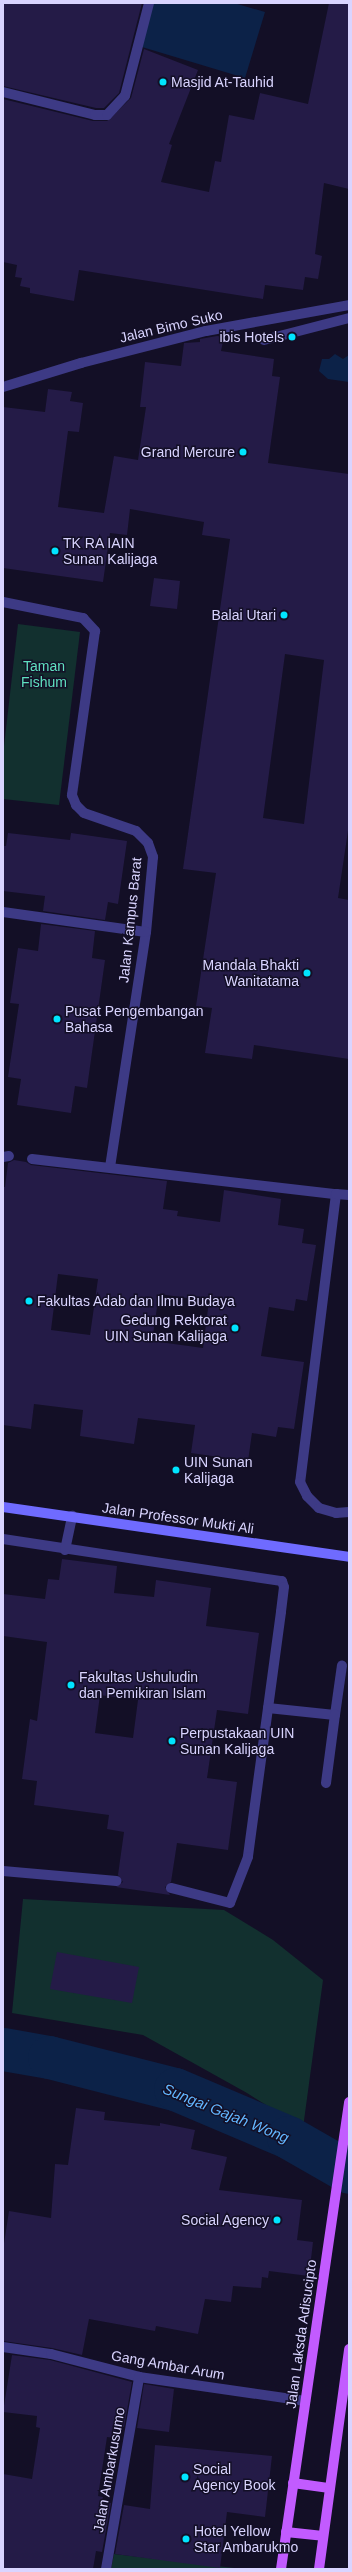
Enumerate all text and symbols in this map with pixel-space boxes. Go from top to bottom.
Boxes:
place label: Masjid At-Tauhid [171,74,274,90]
marker: Masjid At-Tauhid [158,77,168,87]
street label: Jalan Bimo Suko [118,306,224,346]
place label: ibis Hotels [219,329,284,345]
marker: ibis Hotels [287,332,297,342]
place label: Grand Mercure [141,444,235,460]
marker: Grand Mercure [238,447,248,457]
place label: TK RA IAIN Sunan Kalijaga [63,535,157,568]
marker: TK RA IAIN Sunan Kalijaga [50,546,60,556]
place label: Balai Utari [211,607,276,623]
marker: Balai Utari [279,610,289,620]
park label: Taman Fishum [21,658,67,690]
street label: Jalan Kampus Barat [115,856,145,984]
place label: Mandala Bhakti Wanitatama [202,957,299,990]
marker: Mandala Bhakti Wanitatama [302,968,312,978]
place label: Pusat Pengembangan Bahasa [65,1003,204,1036]
marker: Pusat Pengembangan Bahasa [52,1014,62,1024]
place label: Fakultas Adab dan Ilmu Budaya [37,1293,235,1309]
marker: Fakultas Adab dan Ilmu Budaya [24,1296,34,1306]
place label: Gedung Rektorat UIN Sunan Kalijaga [105,1312,227,1344]
marker: Gedung Rektorat UIN Sunan Kalijaga [230,1323,240,1333]
place label: UIN Sunan Kalijaga [184,1454,252,1486]
marker: UIN Sunan Kalijaga [171,1465,181,1475]
street label: Jalan Professor Mukti Ali [101,1499,255,1537]
place label: Fakultas Ushuludin dan Pemikiran Islam [79,1669,206,1702]
marker: Fakultas Ushuludin dan Pemikiran Islam [66,1680,76,1690]
place label: Perpustakaan UIN Sunan Kalijaga [180,1725,294,1758]
marker: Perpustakaan UIN Sunan Kalijaga [167,1736,177,1746]
water label: Sungai Gajah Wong [160,2080,292,2146]
place label: Social Agency [180,2212,269,2228]
marker: Social Agency [272,2215,282,2225]
street label: Jalan Laksda Adisucipto [282,2258,320,2410]
street label: Gang Ambar Arum [109,2347,227,2383]
street label: Jalan Ambarkusumo [90,2406,128,2534]
place label: Social Agency Book [193,2461,275,2494]
marker: Social Agency Book [180,2472,190,2482]
place label: Hotel Yellow Star Ambarukmo [194,2523,299,2556]
marker: Hotel Yellow Star Ambarukmo [181,2534,191,2544]

